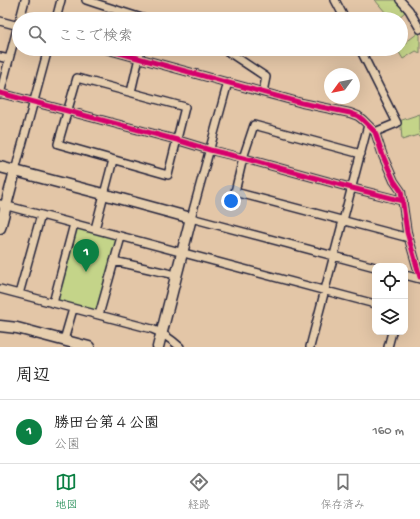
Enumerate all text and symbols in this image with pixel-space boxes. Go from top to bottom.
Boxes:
search box [12,12,408,56]
icon: search [26,23,48,45]
text: ここで検索 [58,28,133,46]
north arrow [324,68,360,104]
your location [221,191,241,211]
pin: 1 [73,239,99,272]
map controls [372,263,408,335]
button: locate [372,263,408,299]
button: layers [372,299,408,335]
text: 周辺 [16,367,50,387]
text: 勝田台第４公園 [54,415,159,433]
text: 1 [26,424,32,439]
text: 160 m [372,424,404,439]
text: 公園 [54,438,80,453]
tab: 地図 [55,471,77,512]
tab: 経路 [188,471,210,512]
tab: 保存済み [321,471,365,512]

